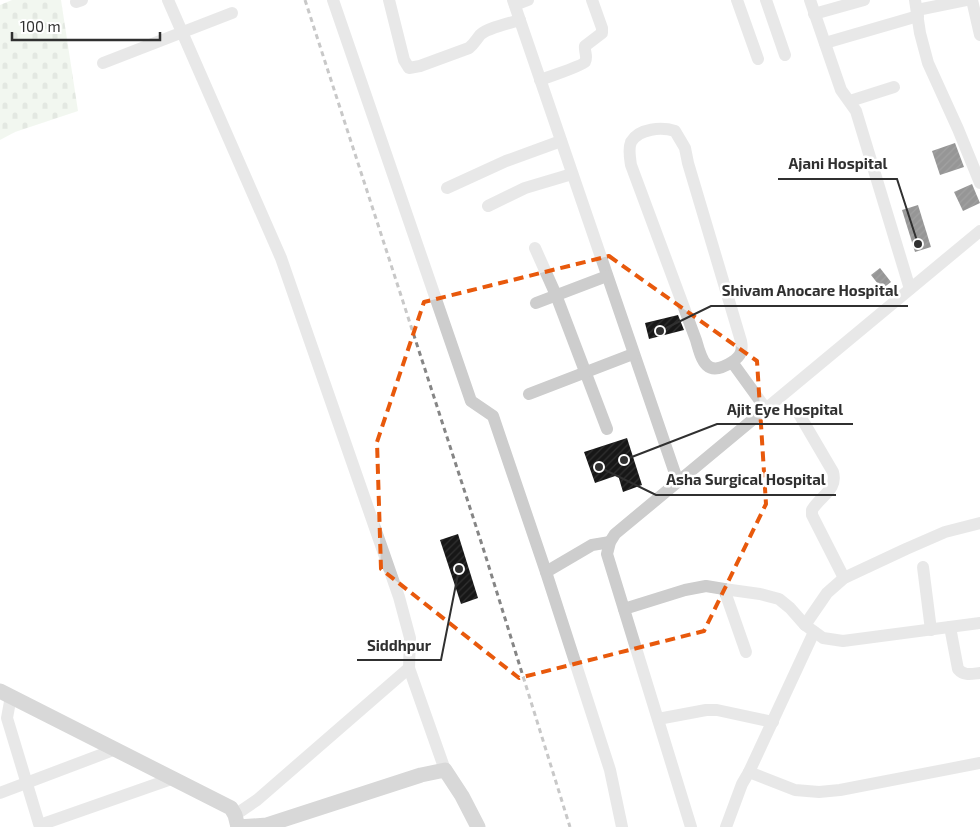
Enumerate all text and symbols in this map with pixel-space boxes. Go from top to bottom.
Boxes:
scale bar [12,10,160,42]
text: 100 m [20,17,61,35]
callout: Ajani Hospital [778,149,897,179]
text: Ajani Hospital [789,154,887,172]
callout: Shivam Anocare Hospital [711,276,908,306]
text: Shivam Anocare Hospital [722,281,898,299]
callout: Ajit Eye Hospital [717,394,853,424]
text: Ajit Eye Hospital [727,400,843,419]
callout: Asha Surgical Hospital [656,465,836,495]
text: Asha Surgical Hospital [666,470,826,488]
callout: Siddhpur [357,630,441,660]
text: Siddhpur [367,636,432,654]

